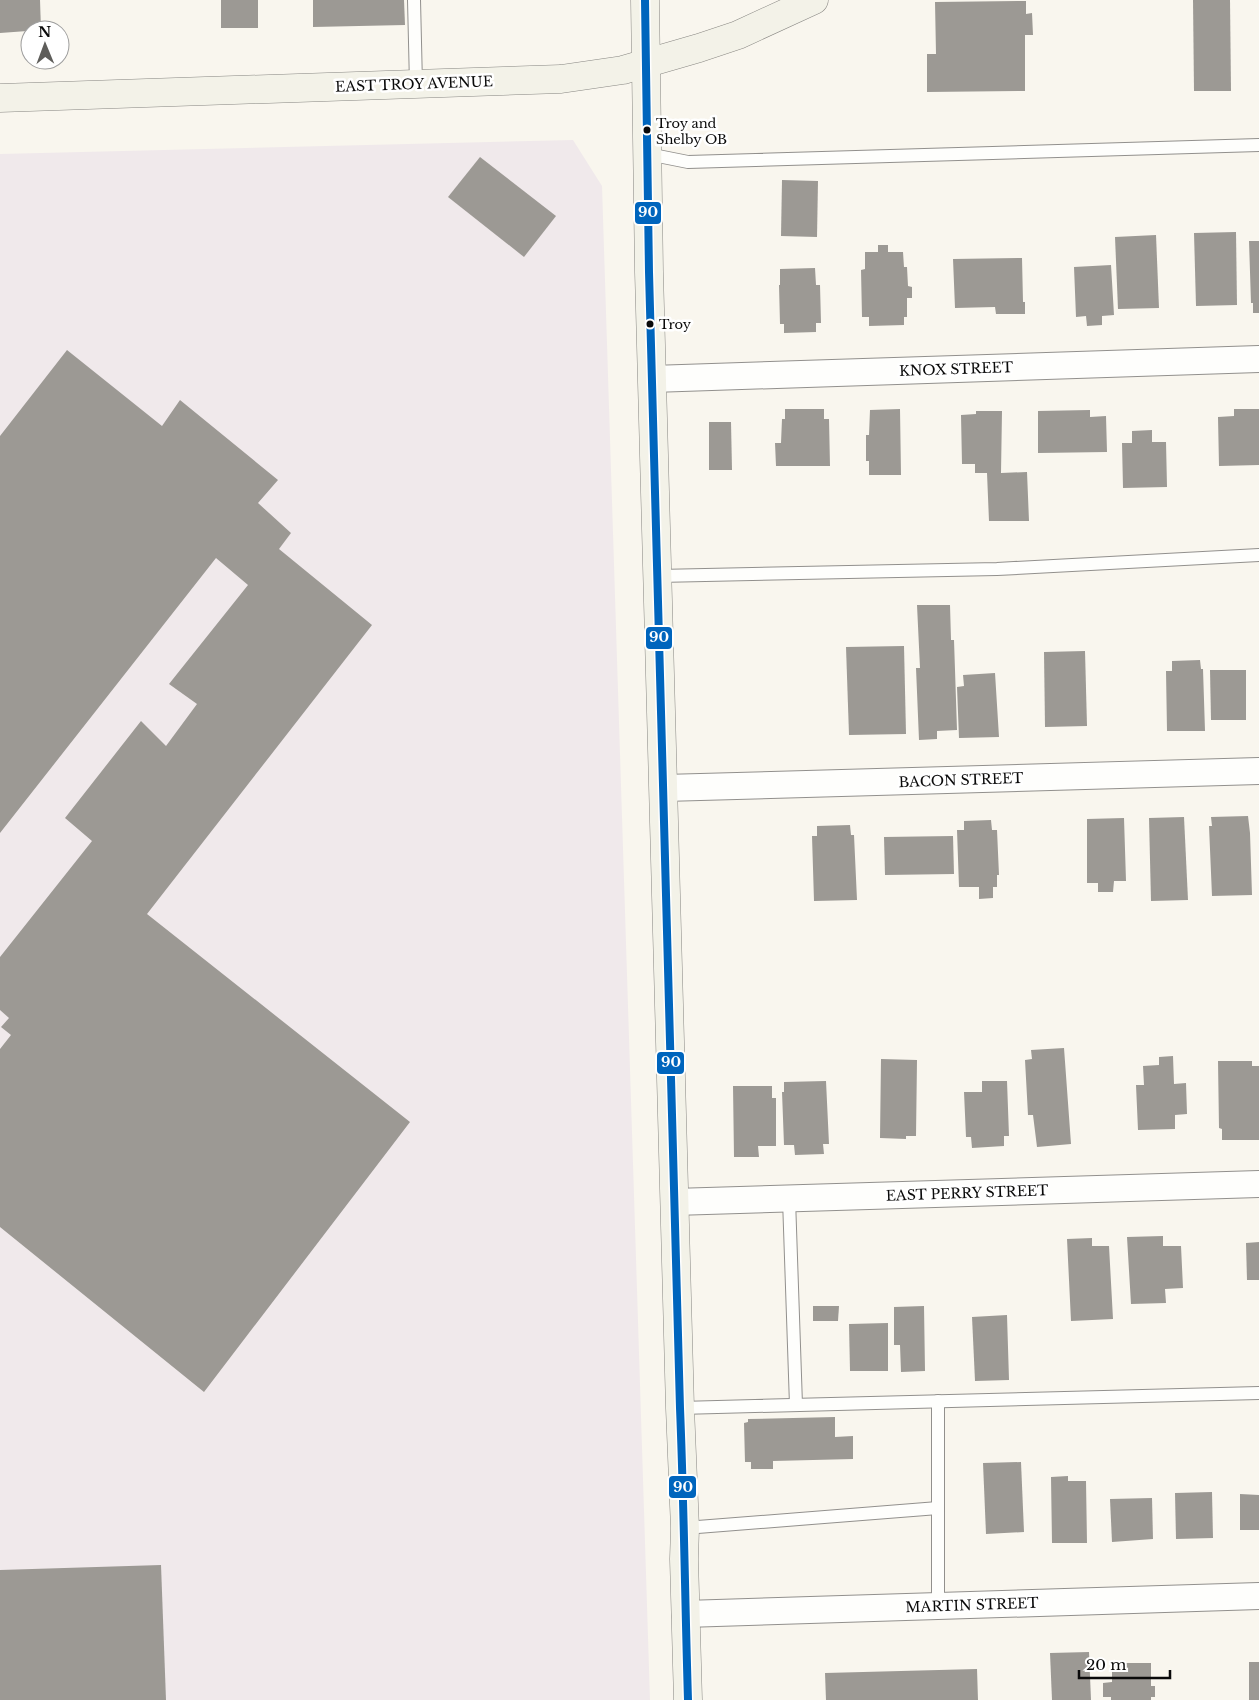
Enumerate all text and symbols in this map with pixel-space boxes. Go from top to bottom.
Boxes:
north arrow [20,20,70,70]
text: N [38,23,52,41]
street label: EAST TROY AVENUE [335,72,493,96]
place label: Troy and Shelby OB [656,115,727,148]
marker: Troy and Shelby OB [642,125,652,135]
line badge: 90 [634,201,662,225]
text: 90 [638,203,658,221]
place label: Troy [659,316,692,333]
marker: Troy [645,319,655,329]
street label: KNOX STREET [899,358,1013,380]
line badge: 90 [645,626,673,650]
text: 90 [649,628,669,646]
street label: BACON STREET [898,769,1024,791]
line badge: 90 [656,1051,685,1075]
text: 90 [661,1053,681,1071]
street label: EAST PERRY STREET [885,1181,1049,1205]
line badge: 90 [668,1475,697,1499]
text: 90 [673,1478,693,1496]
street label: MARTIN STREET [905,1594,1039,1616]
scale bar [1079,1648,1170,1680]
text: 20 m [1086,1655,1126,1674]

